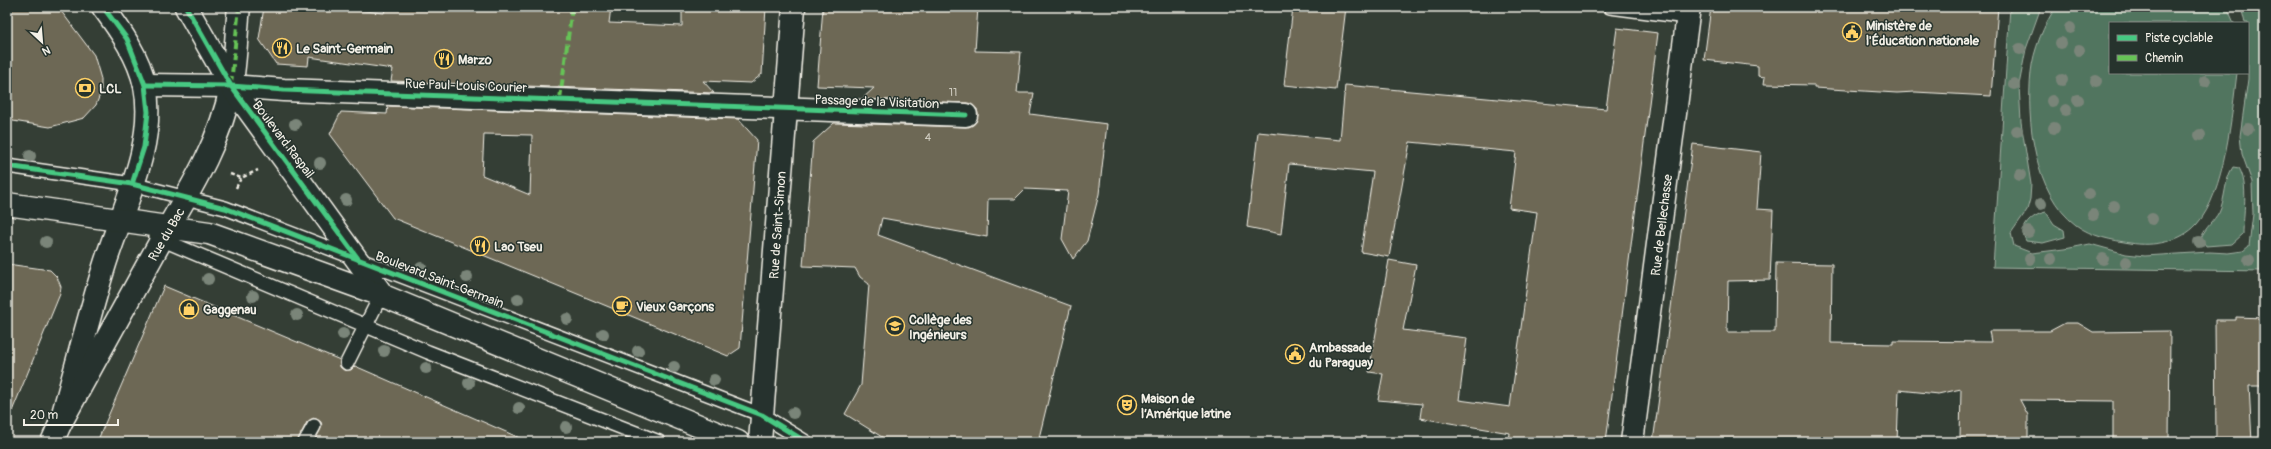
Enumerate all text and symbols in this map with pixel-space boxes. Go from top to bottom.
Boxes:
place label: Ministère de l'Éducation nationale [1866,18,1980,49]
public building icon: Ministère de l'Éducation nationale [1841,21,1863,43]
north arrow [22,22,62,62]
legend [2109,22,2249,74]
text: Piste cyclable [2145,31,2213,46]
restaurant icon: Le Saint-Germain [271,37,293,59]
place label: Le Saint-Germain [296,41,394,57]
text: N [39,43,52,58]
restaurant icon: Marzo [433,48,455,70]
text: Chemin [2145,51,2184,66]
place label: Marzo [458,52,492,68]
street label: Rue Paul-Louis Courier [405,76,528,96]
bank icon: LCL [74,77,96,99]
place label: LCL [99,81,122,97]
house number: 11 [949,86,957,99]
street label: Passage de la Visitation [814,92,940,112]
street label: Boulevard Raspail [249,98,318,181]
house number: 4 [925,131,932,144]
street label: Rue de Saint-Simon [766,171,790,280]
street label: Rue de Bellechasse [1648,173,1676,277]
street label: Rue du Bac [145,205,189,264]
restaurant icon: Lao Tseu [469,235,491,257]
place label: Lao Tseu [494,239,543,255]
street label: Boulevard Saint-Germain [373,248,506,312]
cafe icon: Vieux Garçons [611,295,633,317]
shop icon: Gaggenau [178,298,200,320]
place label: Vieux Garçons [636,299,714,315]
place label: Gaggenau [203,302,257,318]
place label: Collège des Ingénieurs [909,312,972,343]
school or university icon: Collège des Ingénieurs [884,315,906,337]
place label: Ambassade du Paraguay [1309,340,1373,371]
public building icon: Ambassade du Paraguay [1284,343,1306,365]
place label: Maison de l’Amérique latine [1141,391,1231,422]
theatre icon: Maison de l’Amérique latine [1116,394,1138,416]
scale bar [24,401,118,427]
text: 20 m [30,408,59,423]

